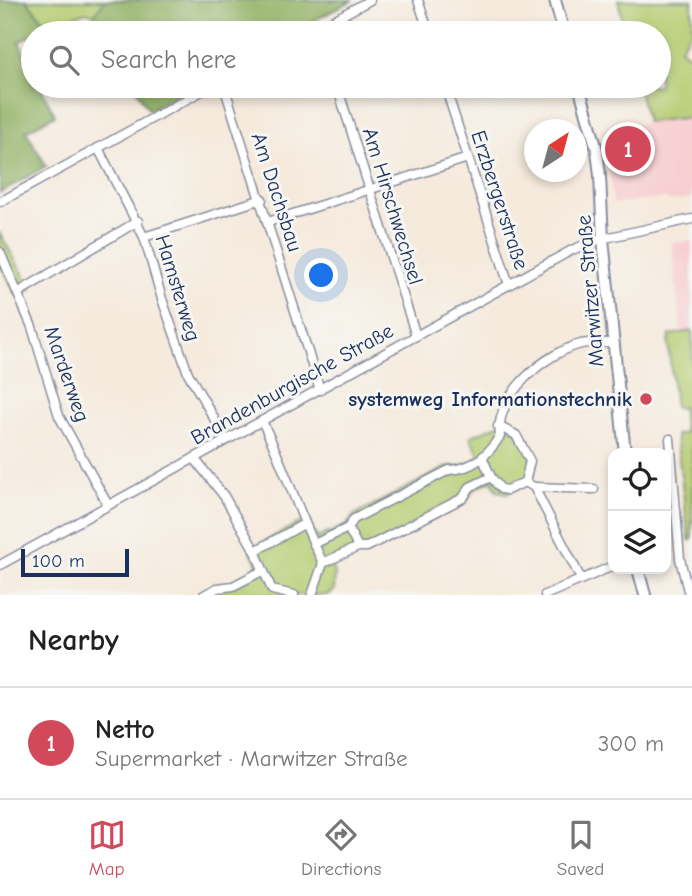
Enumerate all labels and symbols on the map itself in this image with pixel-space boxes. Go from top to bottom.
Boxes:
north arrow [524,119,587,182]
pin: 1 [605,123,651,175]
street label: Am Hirschwechsel [358,125,428,287]
street label: Erzbergerstraße [466,128,534,272]
street label: Am Dachsbau [246,130,308,254]
street label: Marwitzer Straße [571,214,609,368]
street label: Hamsterweg [150,232,206,344]
your location [304,258,338,292]
street label: Brandenburgische Straße [187,318,397,450]
street label: Marderweg [39,323,95,425]
place label: systemweg Informationstechnik [348,387,633,411]
marker: systemweg Informationstechnik [638,391,654,407]
scale bar [21,546,130,578]

